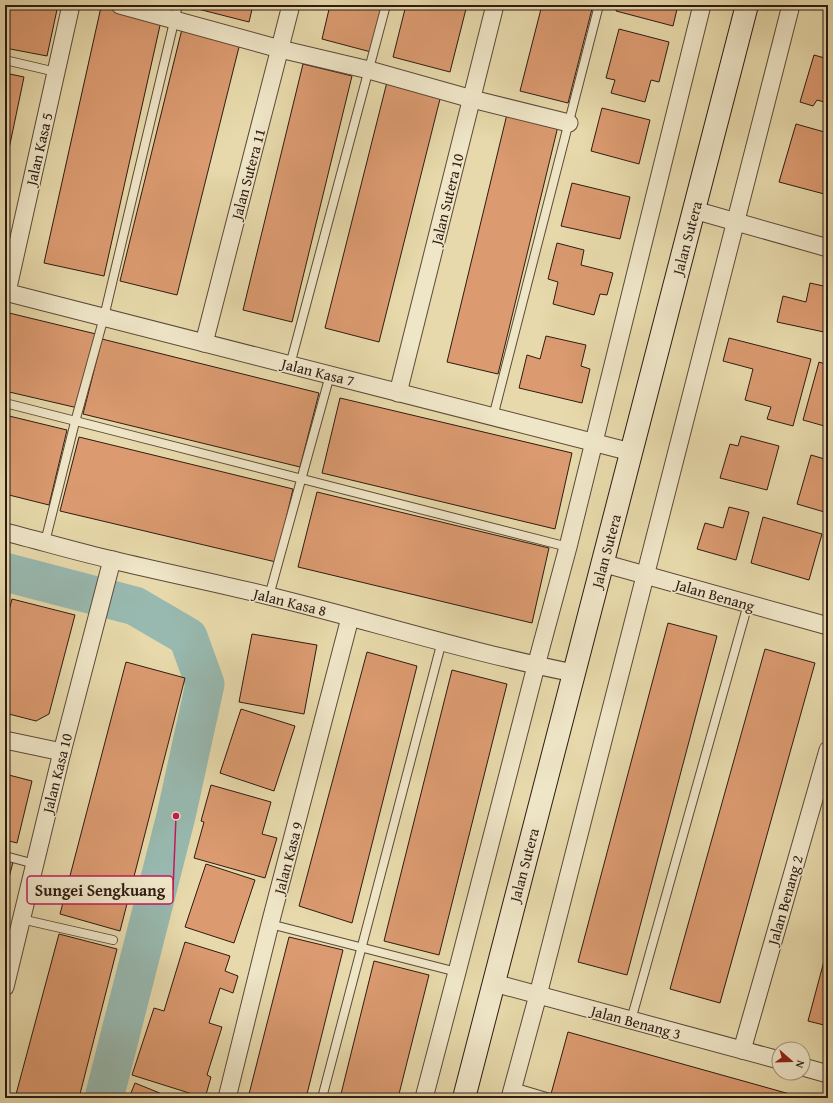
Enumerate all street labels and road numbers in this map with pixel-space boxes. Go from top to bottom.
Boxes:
street label: Jalan Kasa 5 [20,110,58,190]
street label: Jalan Sutera 11 [225,126,270,224]
street label: Jalan Sutera 10 [425,151,468,249]
street label: Jalan Sutera [667,199,707,279]
street label: Jalan Kasa 7 [277,352,357,391]
street label: Jalan Sutera [586,512,626,592]
street label: Jalan Benang [671,573,758,617]
street label: Jalan Kasa 8 [249,582,329,621]
street label: Jalan Kasa 10 [36,731,77,817]
street label: Jalan Kasa 9 [268,819,308,899]
street label: Jalan Sutera [504,826,544,906]
street label: Jalan Benang 2 [762,853,808,949]
street label: Jalan Benang 3 [587,999,683,1044]

